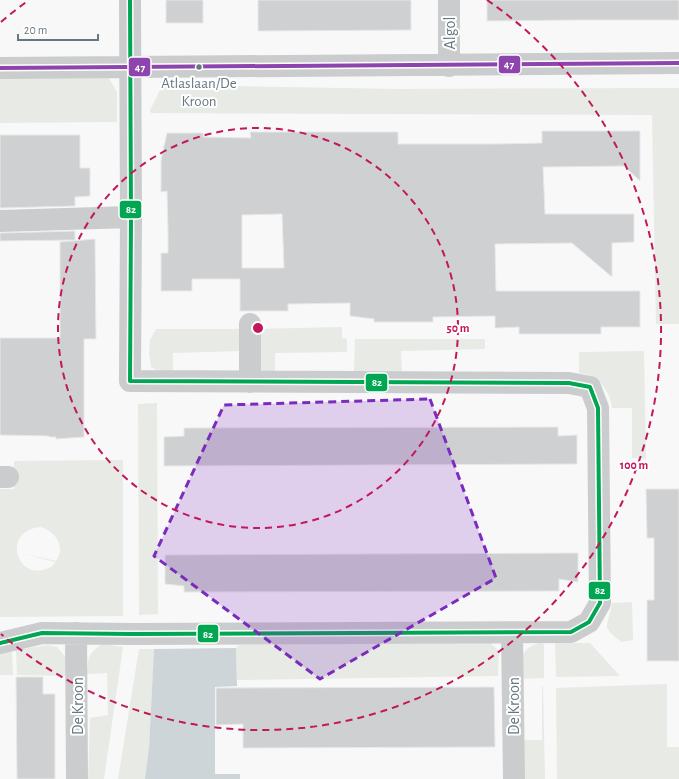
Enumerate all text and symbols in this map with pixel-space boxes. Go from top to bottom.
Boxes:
scale bar [18,16,98,42]
street label: Algol [442,17,458,49]
text: 20 m [24,24,47,36]
line badge: 47 [498,55,521,74]
line badge: 47 [128,57,151,77]
text: 47 [504,59,514,70]
text: 47 [135,62,145,73]
marker: Atlaslaan/De Kroon [194,62,204,72]
place label: Atlaslaan/De Kroon [161,76,237,109]
line badge: 82 [119,200,142,219]
text: 82 [126,204,136,215]
centre of rings [251,321,265,335]
text: 50 m [447,322,470,334]
line badge: 82 [365,373,388,392]
text: 82 [372,377,382,388]
text: 100 m [620,459,648,471]
line badge: 82 [588,581,611,600]
text: 82 [595,585,605,596]
line badge: 82 [197,624,219,643]
text: 82 [203,629,213,640]
street label: De Kroon [70,677,86,735]
street label: De Kroon [506,677,522,735]

